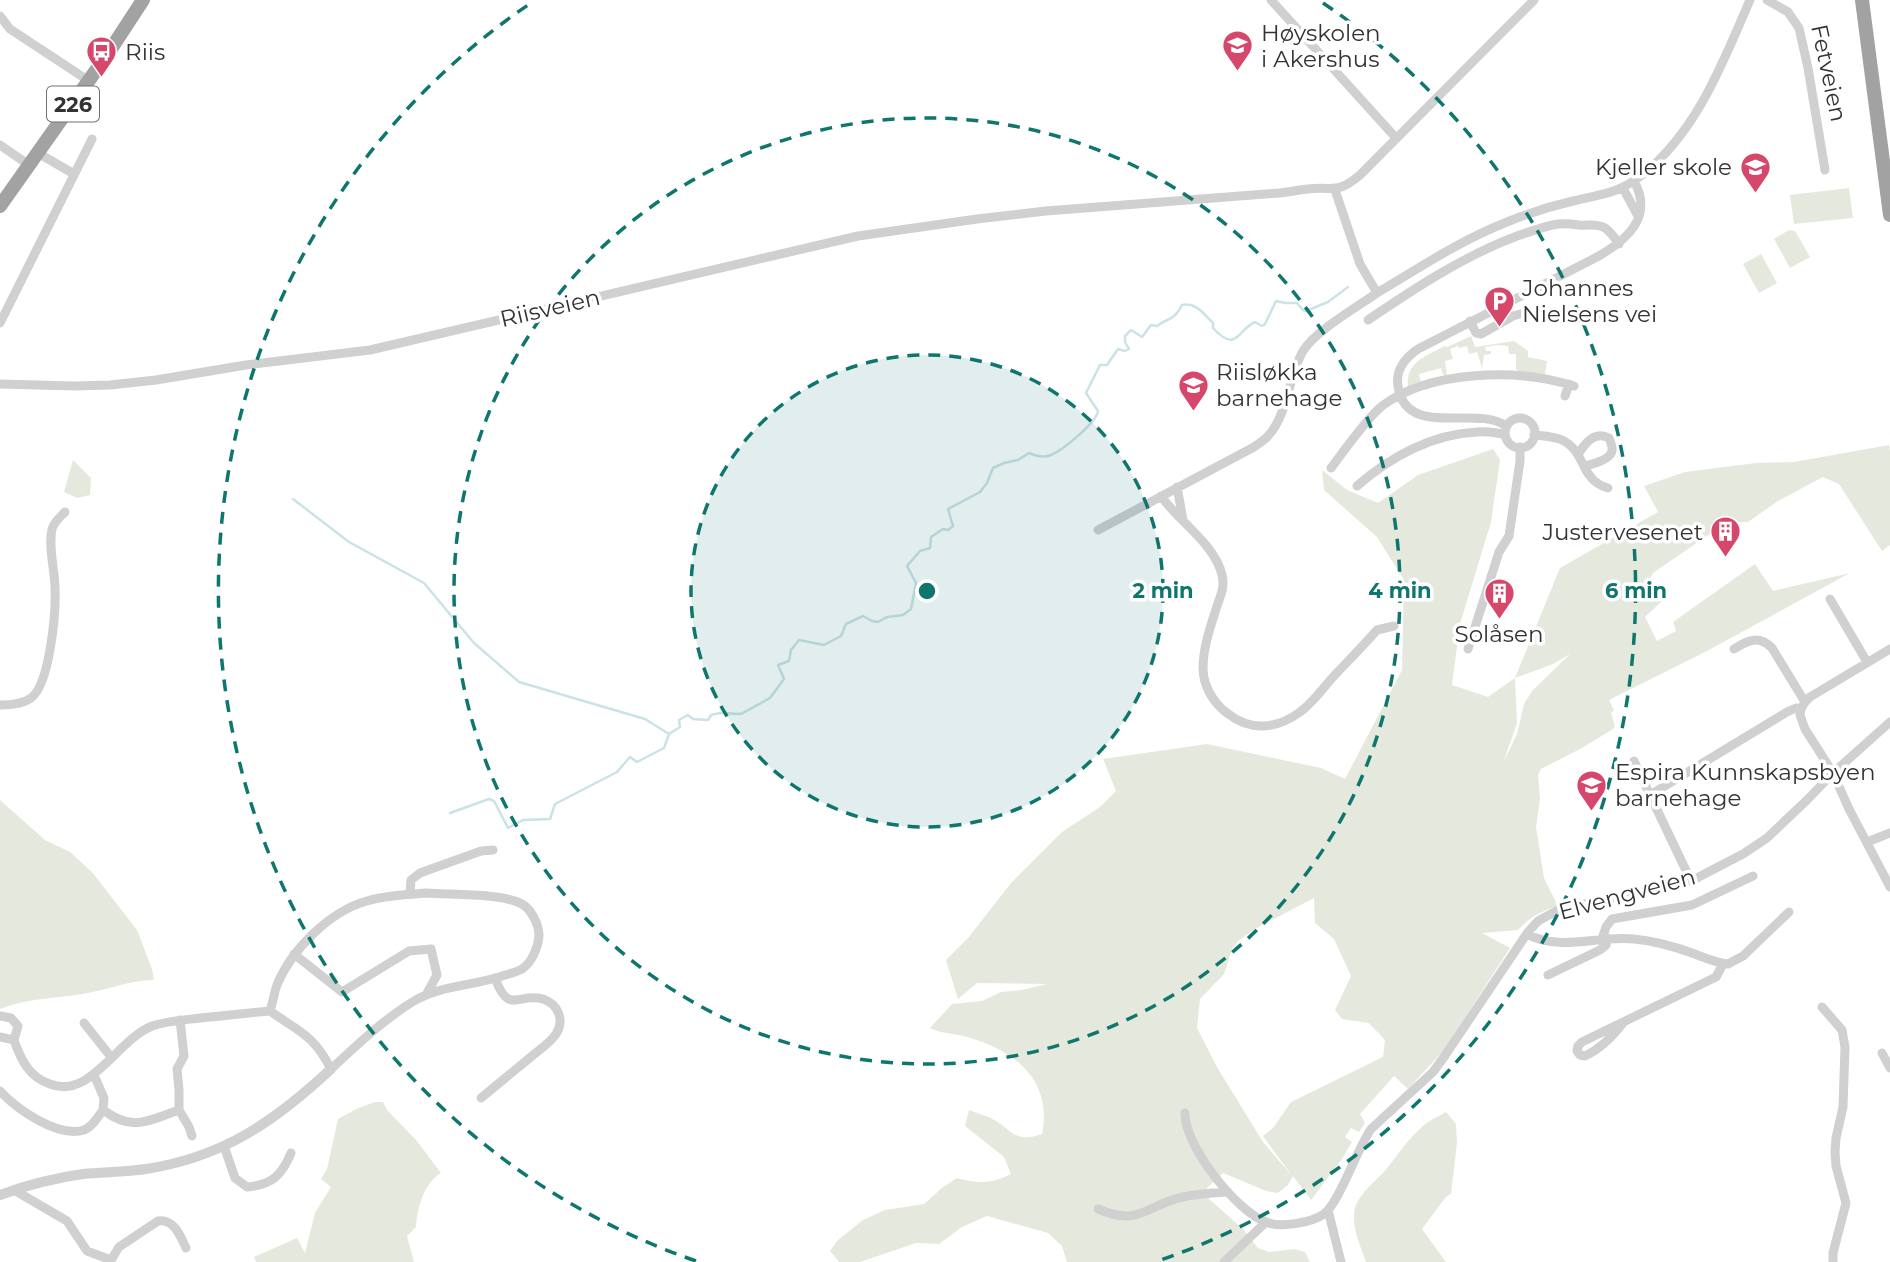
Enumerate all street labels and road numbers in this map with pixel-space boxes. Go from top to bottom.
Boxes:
street label: Fetveien [1805,22,1853,124]
road number: 226 [47,86,99,122]
street label: Riisveien [497,283,603,333]
street label: Elvengveien [1556,862,1698,926]

